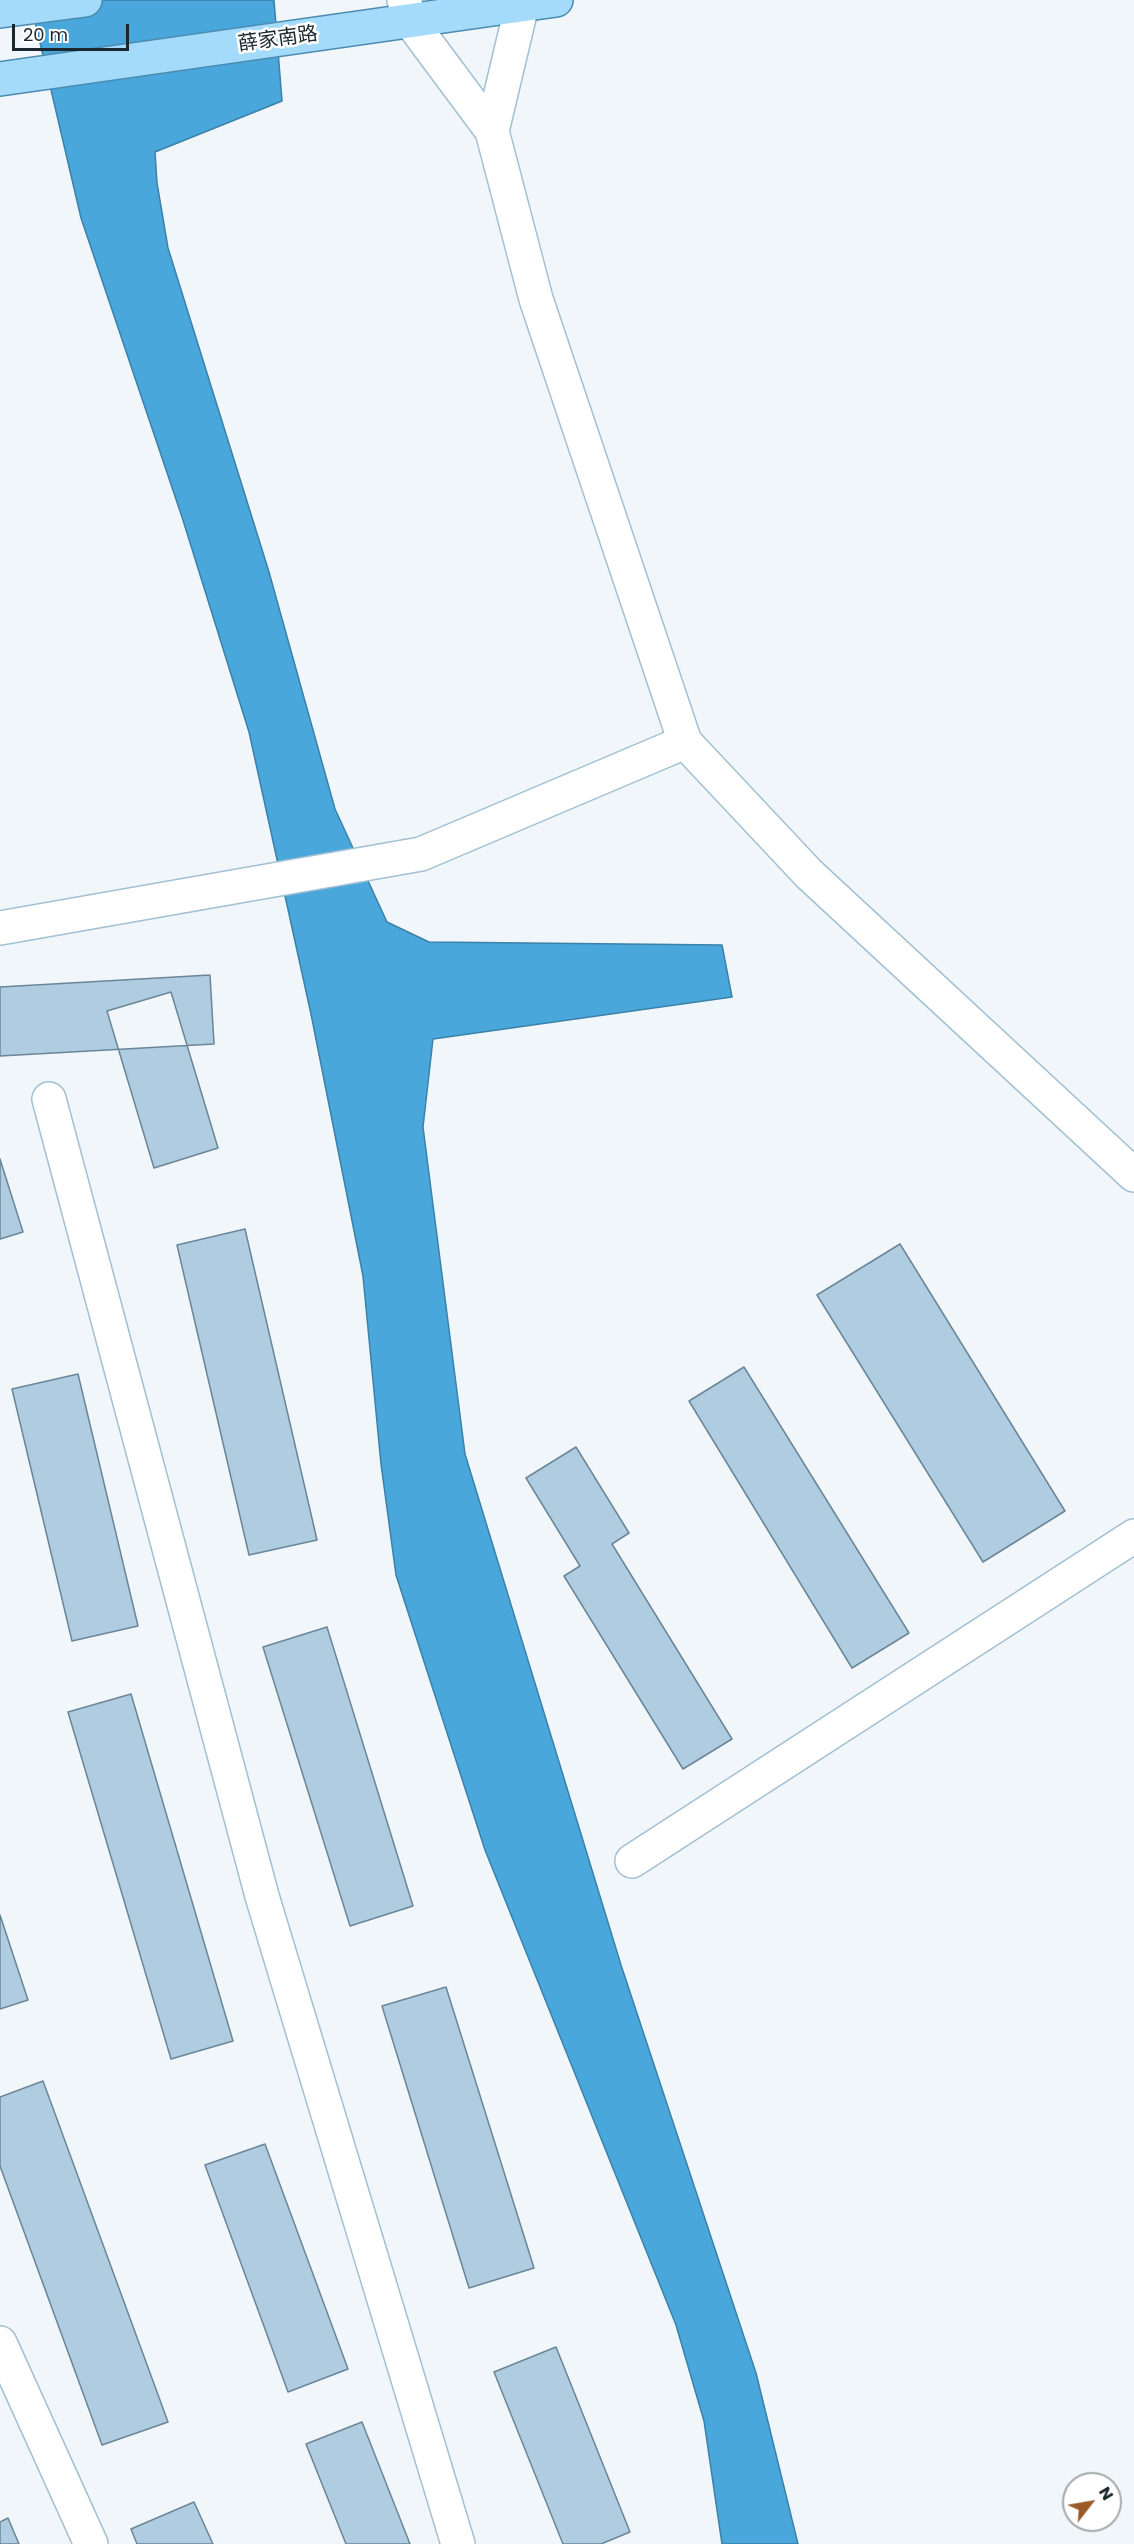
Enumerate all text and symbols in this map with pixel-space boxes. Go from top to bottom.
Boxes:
scale bar [15,12,132,50]
text: 20 m [23,22,68,47]
street label: 薛家南路 [237,23,319,57]
north arrow [1062,2472,1122,2532]
text: N [1093,2482,1119,2505]

